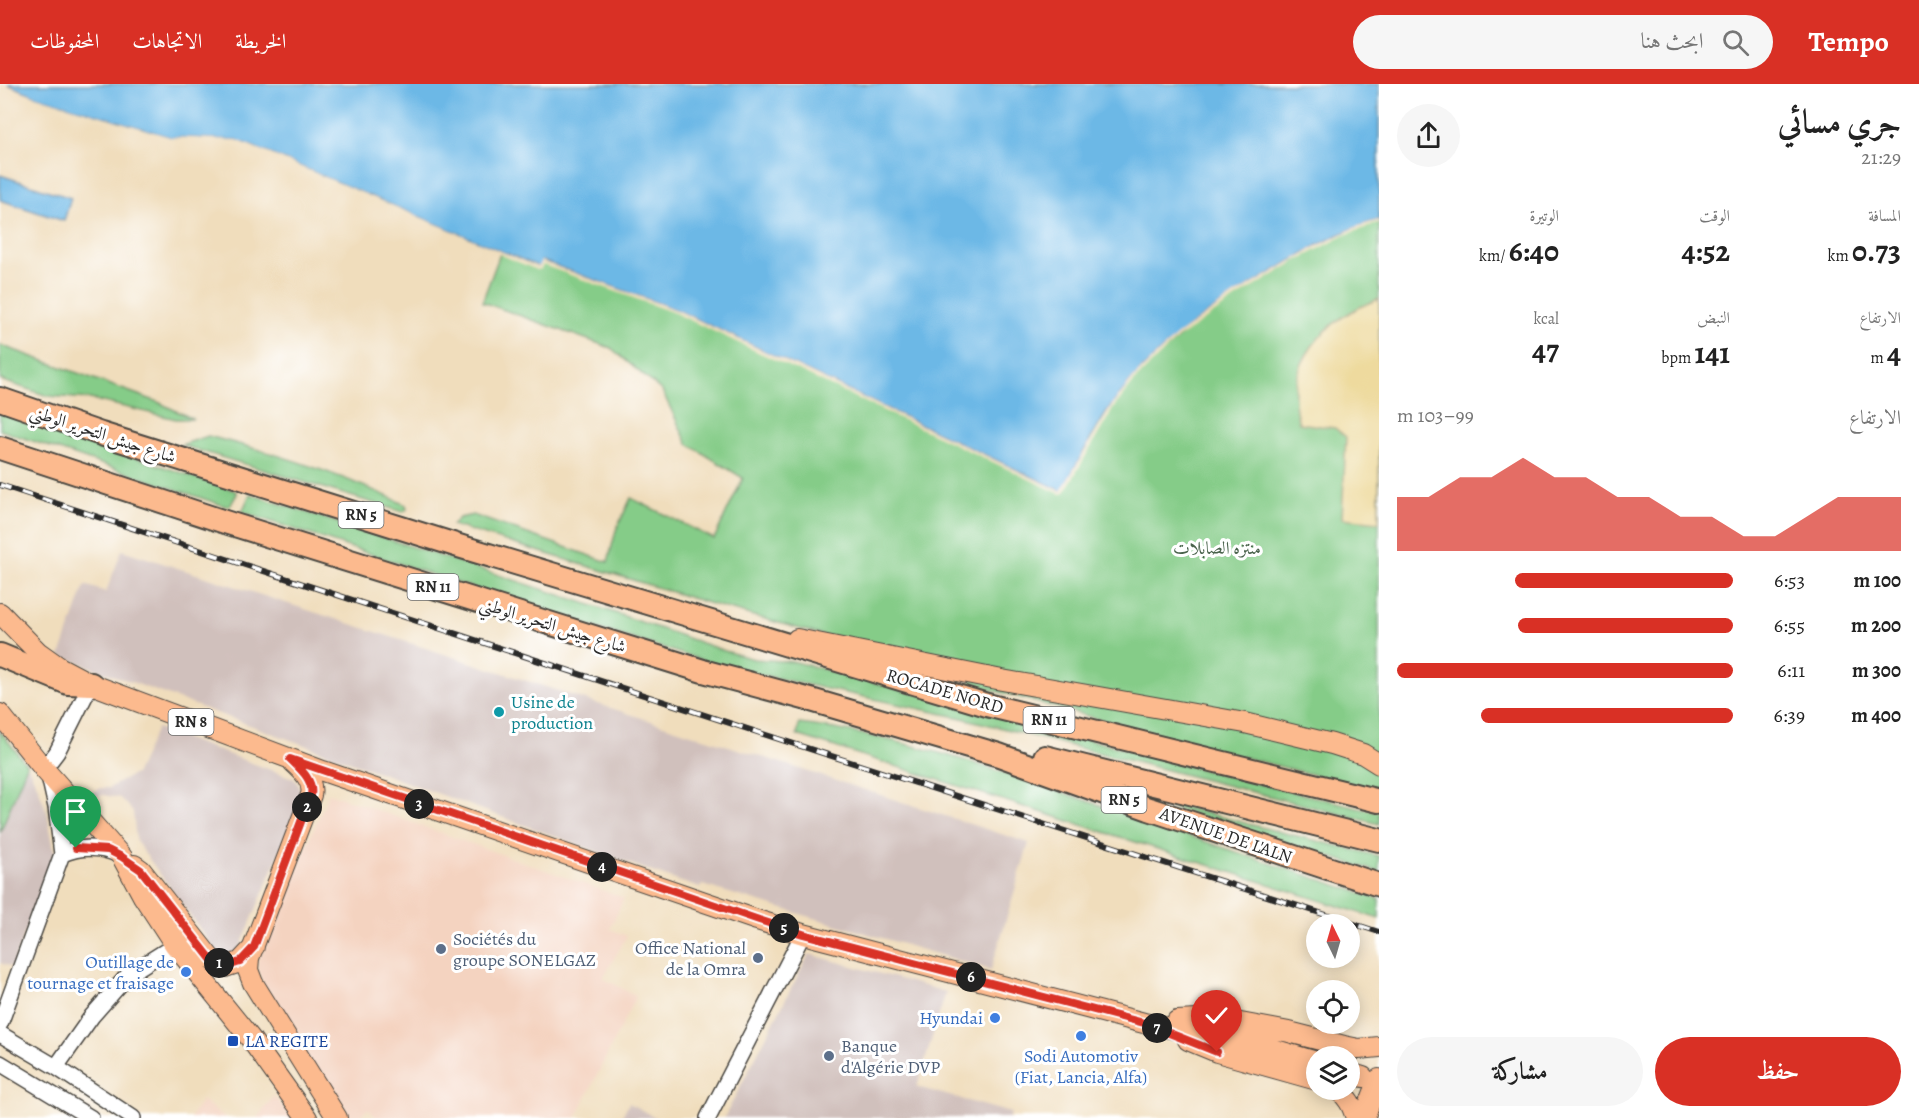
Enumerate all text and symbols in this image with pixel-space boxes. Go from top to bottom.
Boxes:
search box [1353,15,1773,69]
text: Tempo [1809,23,1889,61]
text: ابحث هنا [1641,26,1704,56]
icon: search [1719,26,1752,59]
text: المحفوظات [30,27,99,55]
text: الاتجاهات [132,27,202,55]
text: الخريطة [235,27,286,55]
text: جري مسائي [1778,99,1901,144]
button: share [1397,104,1460,167]
text: 21:29 [1861,144,1901,171]
text: الوتيرة [1529,205,1559,227]
text: الوقت [1699,205,1730,227]
text: المسافة [1868,205,1901,227]
text: 6:40 [1509,231,1559,271]
text: 4:52 [1681,231,1730,271]
text: 0.73 [1852,231,1901,271]
text: /km [1479,245,1509,267]
text: km [1828,245,1852,267]
text: النبض [1697,307,1730,329]
text: الارتفاع [1859,307,1901,329]
text: kcal [1533,308,1559,330]
text: 47 [1532,330,1559,370]
text: 141 [1694,333,1730,373]
text: 4 [1887,333,1901,373]
text: bpm [1661,347,1694,369]
text: m [1870,347,1887,369]
street label: شارع جيش التحرير الوطني [26,399,179,474]
text: 99–103 m [1397,402,1474,429]
text: الارتفاع [1849,404,1901,431]
road number: RN 5 [338,502,384,528]
park label: منتزه الصابلات [1173,536,1261,560]
text: 6:53 [1774,567,1805,594]
text: 100 m [1853,567,1901,594]
road number: RN 11 [408,574,458,600]
street label: شارع جيش التحرير الوطني [475,591,629,663]
text: 6:55 [1774,612,1805,639]
text: 200 m [1851,612,1901,639]
text: 6:11 [1777,657,1805,684]
text: 300 m [1852,657,1901,684]
street label: ROCADE NORD [884,663,1006,719]
place label: Usine de production [511,690,593,735]
text: 6:39 [1774,702,1805,729]
text: 400 m [1851,702,1901,729]
marker: Usine de production [492,705,506,719]
road number: RN 11 [1024,707,1074,733]
road number: RN 8 [168,709,213,735]
pin [50,786,101,848]
road number: RN 5 [1102,787,1146,813]
pin: 3 [404,789,434,819]
pin: 2 [292,792,322,822]
text: 3 [416,793,422,815]
icon: arrive [59,795,92,828]
text: 2 [303,796,311,818]
street label: AVENUE DE L'ALN [1156,801,1295,869]
pin: 4 [587,852,617,882]
text: 4 [598,856,606,878]
pin: 5 [769,913,799,943]
north arrow [1306,914,1360,968]
map controls [1306,914,1360,1100]
text: 5 [781,917,787,939]
place label: Sociétés du groupe SONELGAZ [453,927,596,972]
place label: Office National de la Omra [635,936,747,981]
marker: Sociétés du groupe SONELGAZ [434,942,448,956]
pin: 1 [204,948,234,978]
place label: Outillage de tournage et fraisage [27,950,174,995]
marker: Office National de la Omra [751,951,765,965]
text: 1 [216,952,222,974]
pin: 6 [956,962,986,992]
marker: Outillage de tournage et fraisage [179,965,193,979]
text: 6 [967,966,975,988]
button: locate [1306,980,1360,1034]
pin [1191,990,1242,1052]
icon: check [1200,999,1233,1032]
place label: Hyundai [919,1006,983,1030]
marker: Hyundai [988,1011,1002,1025]
pin: 7 [1142,1013,1172,1043]
text: 7 [1154,1017,1160,1039]
place label: LA REGITE [245,1029,329,1053]
marker: Sodi Automotiv (Fiat, Lancia, Alfa) [1074,1029,1088,1043]
marker: LA REGITE [226,1034,240,1048]
place label: Banque d'Algérie DVP [841,1034,940,1079]
button: مشاركة [1397,1037,1643,1106]
button: حفظ [1655,1037,1901,1106]
place label: Sodi Automotiv (Fiat, Lancia, Alfa) [1015,1044,1147,1089]
button: layers [1306,1046,1360,1100]
marker: Banque d'Algérie DVP [822,1049,836,1063]

